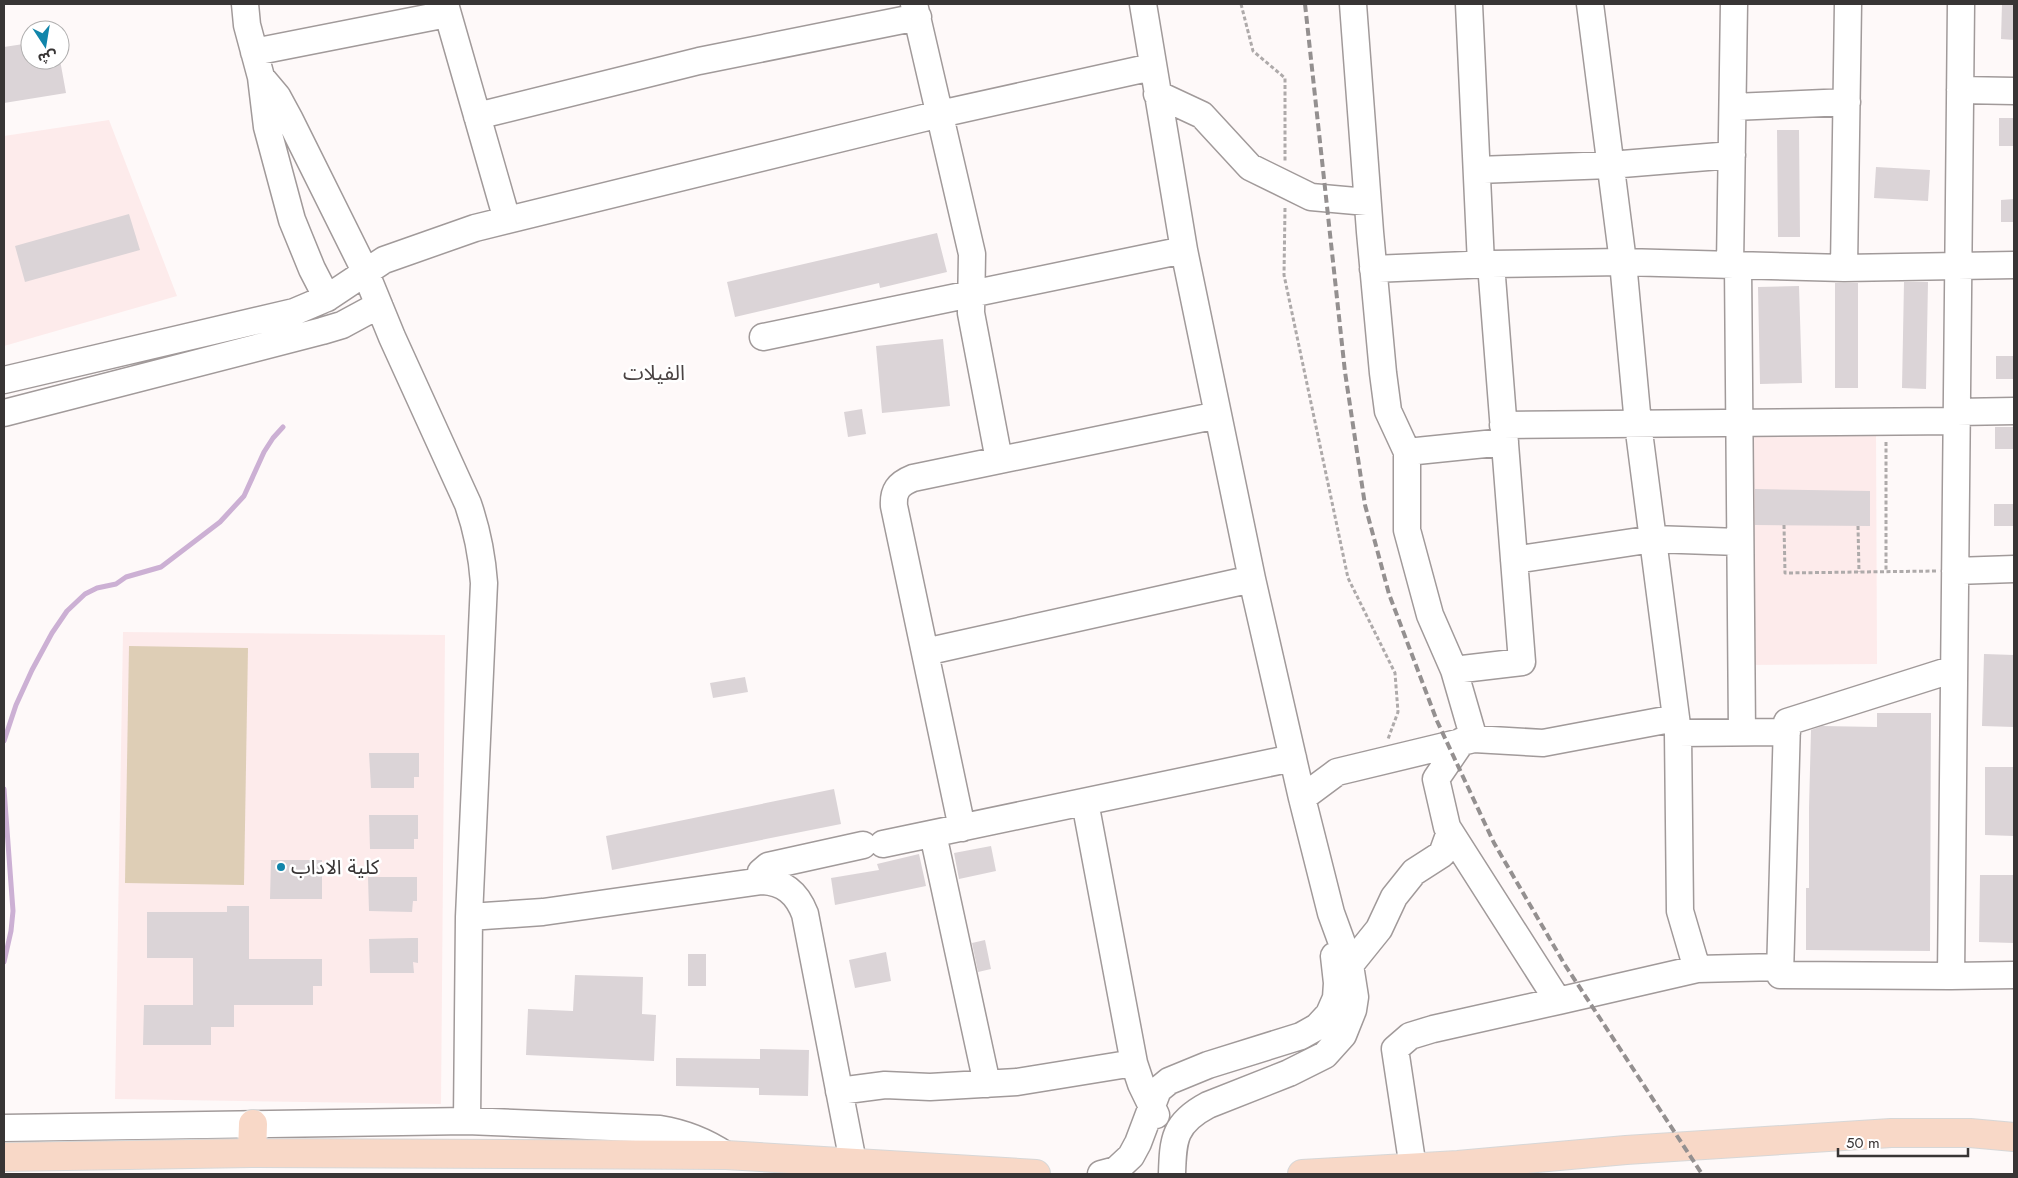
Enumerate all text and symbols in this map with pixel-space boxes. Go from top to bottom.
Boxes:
north arrow [20,20,70,70]
text: ش [36,46,59,69]
district label: الفيلات [623,358,685,388]
place label: كلية الاداب [291,853,380,882]
marker: كلية الاداب [275,861,287,873]
scale bar [1838,1126,1968,1158]
text: 50 m [1846,1132,1880,1154]

